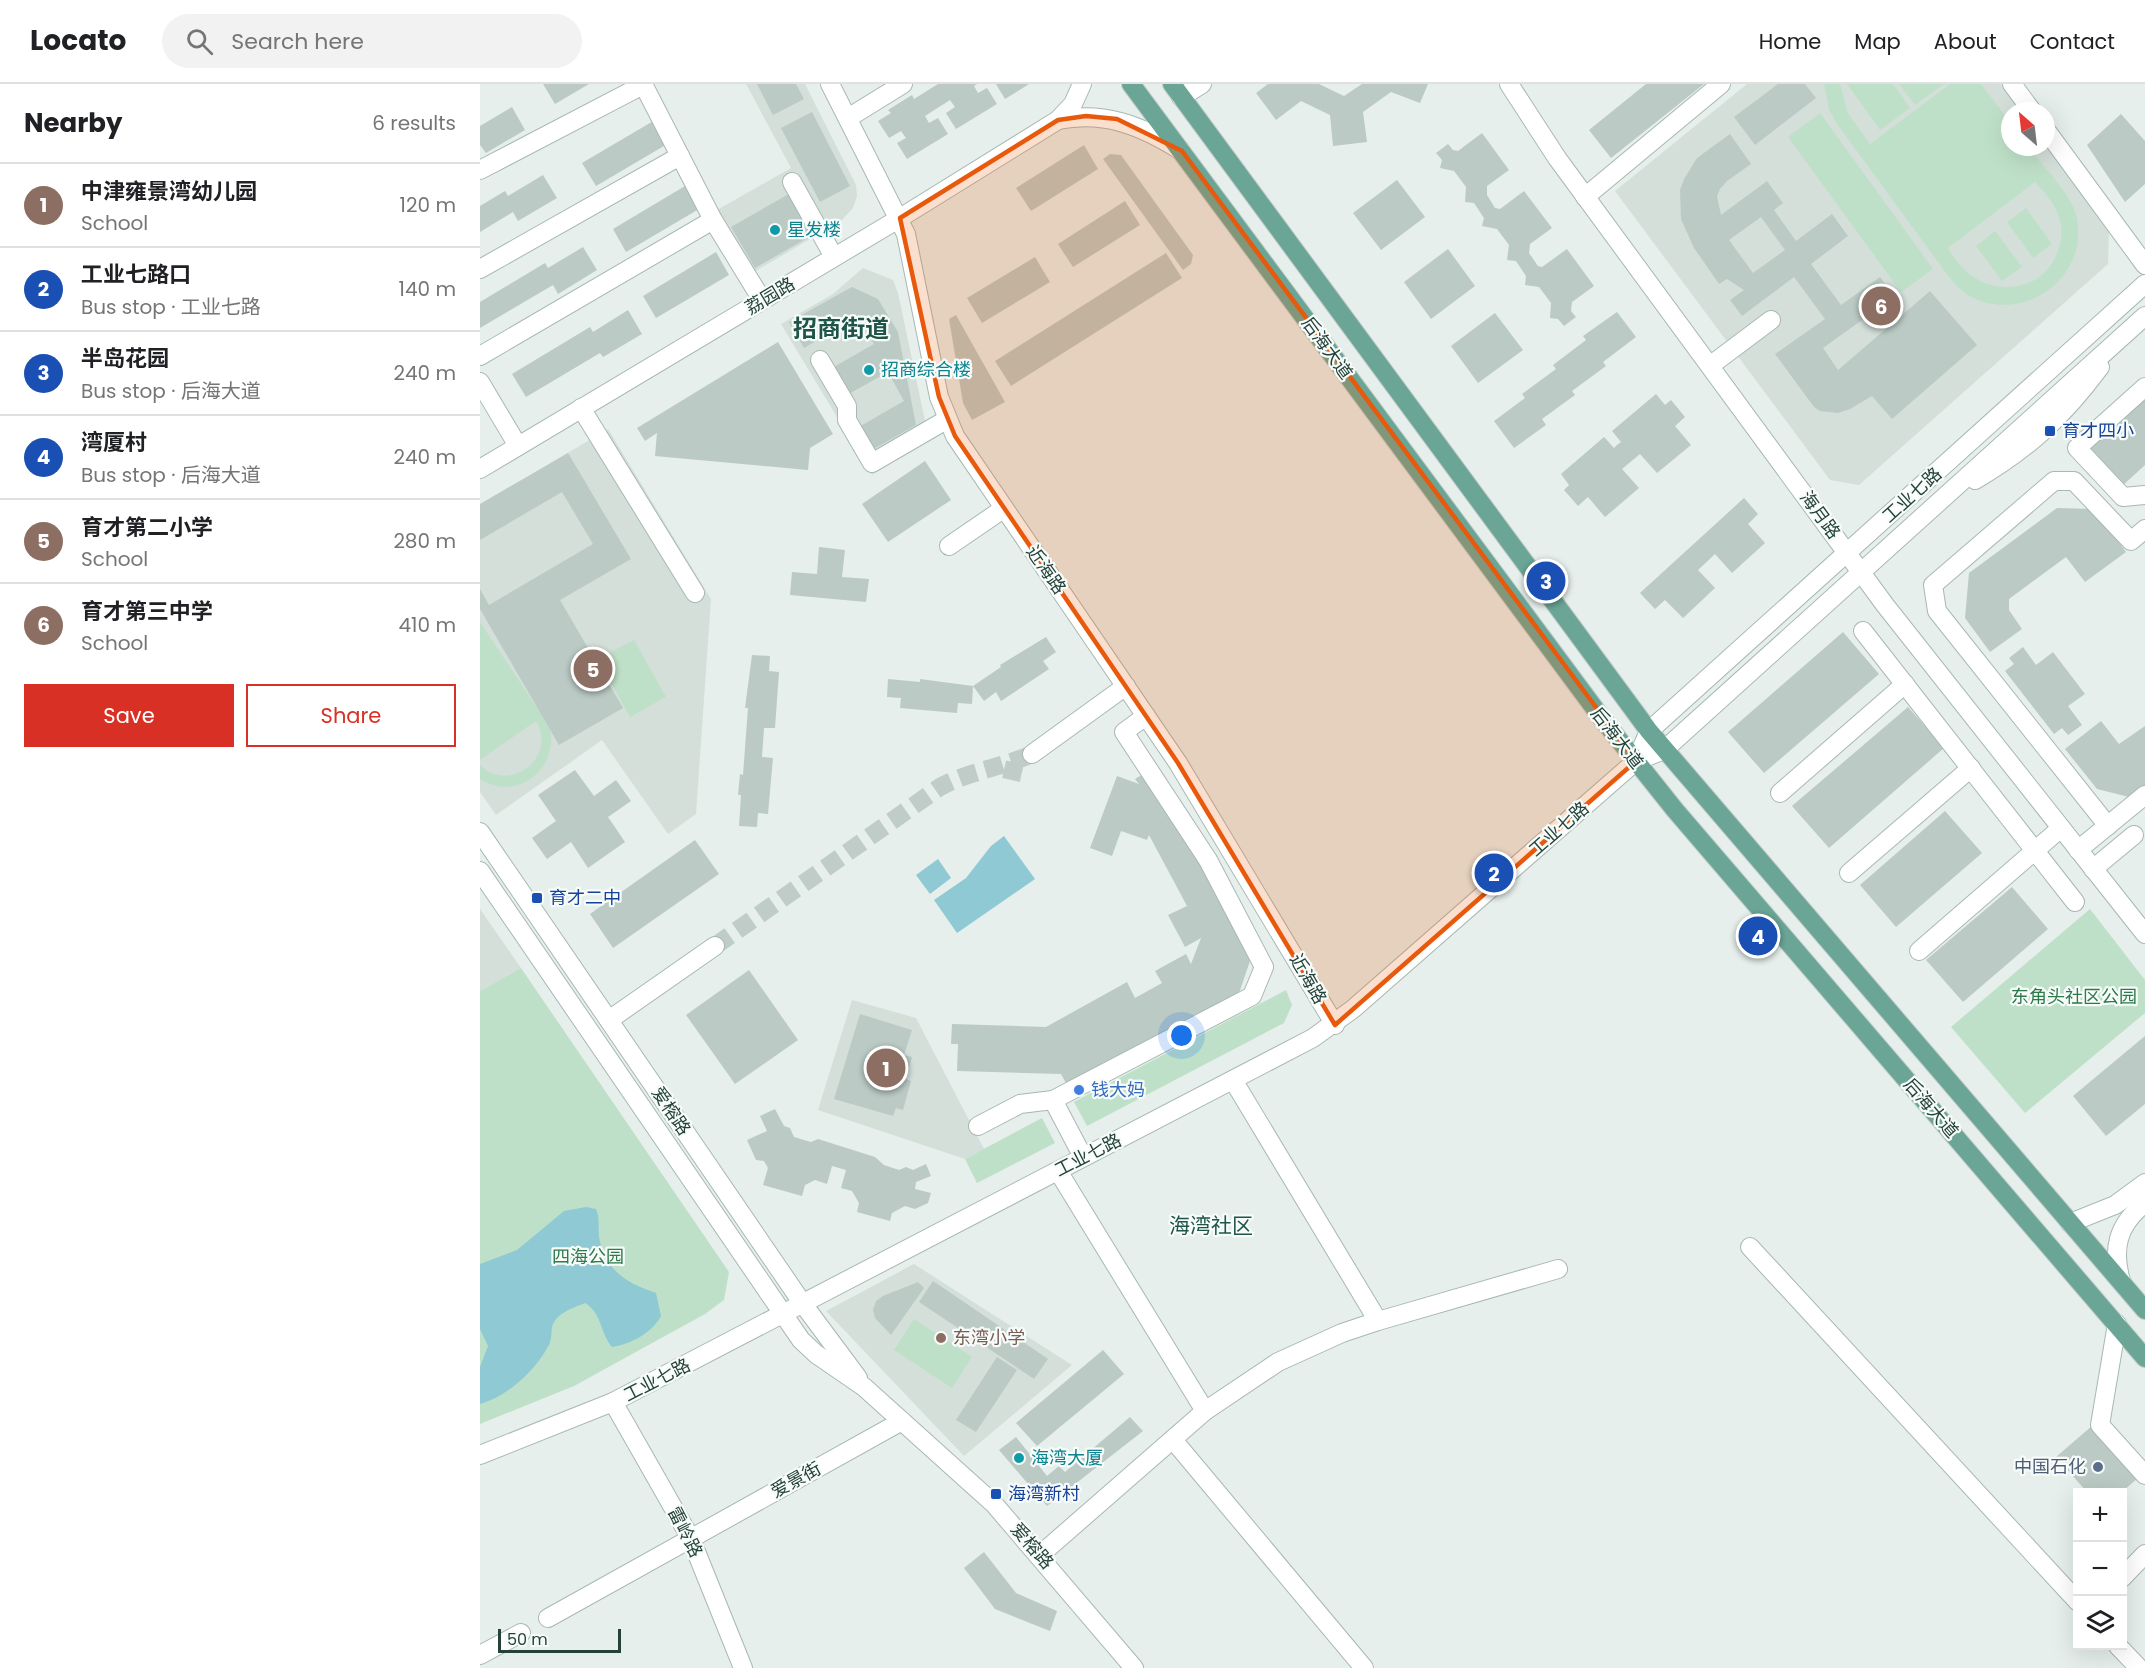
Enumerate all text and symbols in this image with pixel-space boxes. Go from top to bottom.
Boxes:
search box [162,14,582,68]
text: Locato [30,21,126,60]
icon: search [183,25,216,58]
text: Search here [231,26,364,57]
text: Home [1759,27,1821,56]
text: Map [1854,27,1901,56]
text: About [1934,27,1997,56]
text: Contact [2030,27,2115,56]
north arrow [2001,102,2055,156]
text: Nearby [24,105,122,141]
text: 6 results [372,109,456,137]
text: 中津雍景湾幼儿园 [81,176,257,207]
text: 1 [40,191,47,219]
text: 120 m [400,191,456,219]
text: School [81,209,148,237]
place label: 星发楼 [787,217,841,242]
marker: 星发楼 [768,223,782,237]
text: 工业七路口 [81,259,191,290]
street label: 荔园路 [740,271,799,320]
text: 2 [38,275,49,303]
text: 140 m [399,275,456,303]
pin: 6 [1862,284,1900,328]
text: Bus stop · 工业七路 [81,293,261,321]
street label: 后海大道 [1296,311,1359,384]
district label: 招商街道 [793,312,889,345]
text: 半岛花园 [81,343,169,374]
place label: 招商综合楼 [881,357,971,382]
text: 3 [37,359,50,387]
text: 240 m [393,359,456,387]
marker: 招商综合楼 [862,363,876,377]
text: Bus stop · 后海大道 [81,377,261,405]
place label: 育才四小 [2062,418,2134,443]
marker: 育才四小 [2043,424,2057,438]
text: 湾厦村 [81,427,147,458]
text: 4 [37,443,50,471]
text: 240 m [393,443,456,471]
text: Bus stop · 后海大道 [81,461,261,489]
street label: 工业七路 [1877,461,1947,528]
street label: 海月路 [1794,486,1846,544]
text: 育才第二小学 [81,512,213,543]
text: 5 [37,527,50,555]
text: 280 m [393,527,456,555]
street label: 近海路 [1021,540,1072,599]
text: School [81,545,148,573]
pin: 3 [1526,558,1566,604]
text: 育才第三中学 [81,596,213,627]
text: 6 [37,611,50,639]
text: 410 m [399,611,456,639]
text: School [81,629,148,657]
pin: 5 [574,646,612,692]
button: Save [24,684,234,747]
button: Share [246,684,456,747]
street label: 后海大道 [1585,702,1649,774]
street label: 工业七路 [1523,796,1594,862]
pin: 2 [1474,850,1514,896]
place label: 育才二中 [549,885,621,910]
marker: 育才二中 [530,891,544,905]
pin: 4 [1738,914,1778,958]
street label: 近海路 [1284,949,1333,1008]
park label: 东角头社区公园 [2011,984,2137,1009]
your location [1167,1021,1196,1050]
pin: 1 [866,1046,906,1090]
street label: 后海大道 [1898,1072,1964,1143]
place label: 钱大妈 [1091,1077,1145,1102]
street label: 爱榕路 [646,1081,697,1140]
marker: 钱大妈 [1072,1083,1086,1097]
street label: 工业七路 [1050,1127,1126,1182]
district label: 海湾社区 [1169,1211,1253,1240]
park label: 四海公园 [552,1244,624,1269]
place label: 东湾小学 [953,1325,1025,1350]
marker: 东湾小学 [934,1331,948,1345]
street label: 工业七路 [619,1352,695,1407]
place label: 海湾大厦 [1031,1445,1103,1470]
marker: 海湾大厦 [1012,1451,1026,1465]
place label: 中国石化 [2014,1454,2086,1479]
street label: 爱景街 [766,1456,825,1504]
marker: 中国石化 [2091,1460,2105,1474]
place label: 海湾新村 [1008,1481,1080,1506]
marker: 海湾新村 [989,1487,1003,1501]
map controls [2073,1488,2127,1650]
button: + [2073,1488,2127,1542]
street label: 雷岭路 [662,1502,709,1562]
street label: 爱榕路 [1005,1517,1060,1574]
button: − [2073,1542,2127,1596]
button: layers [2073,1596,2127,1650]
scale bar [498,1626,621,1654]
text: 50 m [507,1628,548,1651]

